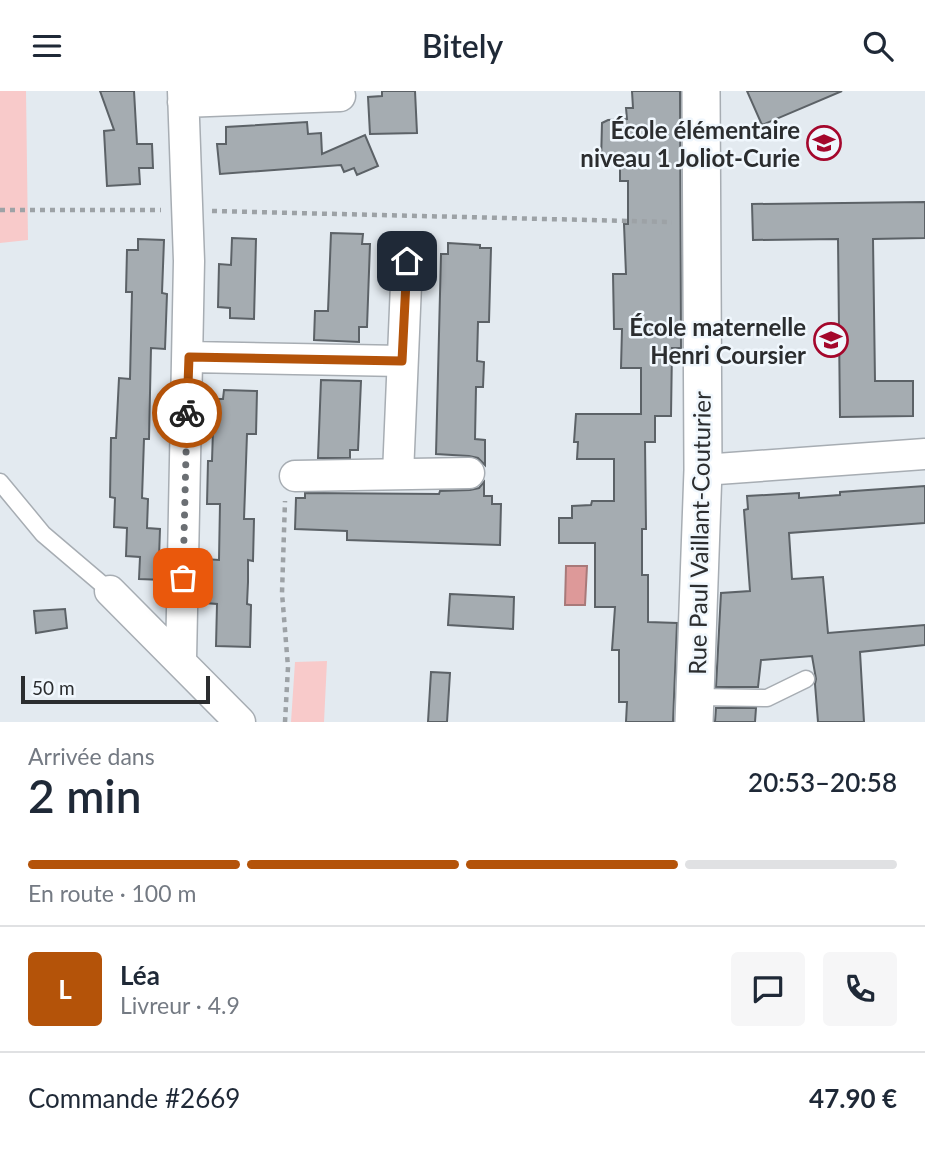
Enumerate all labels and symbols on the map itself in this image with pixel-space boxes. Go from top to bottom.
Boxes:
place label: École élémentaire niveau 1 Joliot-Curie [580,115,800,172]
school or university icon: École élémentaire niveau 1 Joliot-Curie [805,124,843,162]
pin [377,231,437,291]
place label: École maternelle Henri Coursier [629,312,806,369]
school or university icon: École maternelle Henri Coursier [812,321,850,359]
courier [152,378,222,448]
street label: Rue Paul Vaillant-Couturier [682,391,716,675]
pin [153,548,213,608]
scale bar [21,673,210,705]

